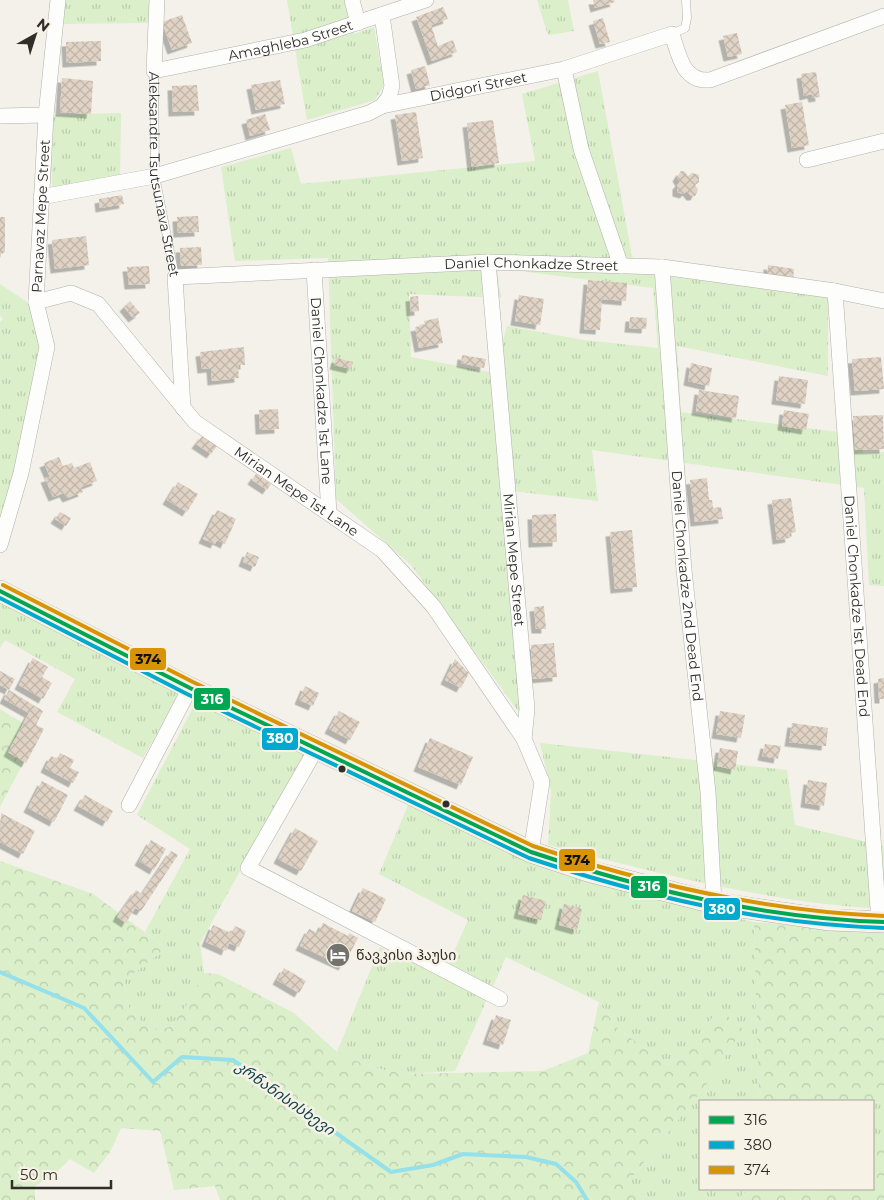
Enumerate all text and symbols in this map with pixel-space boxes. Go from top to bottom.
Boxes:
north arrow [10,10,60,60]
text: N [33,14,53,35]
street label: Amaghleba Street [226,16,356,65]
street label: Didgori Street [428,68,529,105]
street label: Aleksandre Tsutsunava Street [145,71,184,279]
street label: Parnavaz Mepe Street [28,139,54,293]
street label: Daniel Chonkadze Street [444,253,619,275]
street label: Daniel Chonkadze 1st Lane [307,297,336,485]
street label: Mirian Mepe 1st Lane [231,442,362,540]
street label: Daniel Chonkadze 2nd Dead End [668,470,707,702]
street label: Mirian Mepe Street [499,492,529,628]
street label: Daniel Chonkadze 1st Dead End [840,495,874,718]
line badge: 374 [129,647,167,671]
text: 374 [134,650,161,668]
line badge: 316 [193,687,231,711]
text: 316 [200,690,223,708]
line badge: 380 [261,727,299,751]
text: 380 [265,729,294,747]
unlabelled marker [337,764,347,774]
unlabelled marker [441,799,451,809]
line badge: 374 [558,848,596,872]
text: 374 [563,851,590,869]
line badge: 316 [630,875,668,899]
text: 316 [637,877,660,895]
line badge: 380 [703,897,741,921]
text: 380 [707,900,736,918]
hotel icon: წავკისი ჰაუსი [325,942,351,968]
place label: წავკისი ჰაუსი [356,946,456,964]
water label: კრწანისისხევი [232,1056,340,1140]
legend [699,1100,874,1190]
text: 316 [744,1110,767,1129]
text: 380 [744,1135,772,1154]
scale bar [12,1158,111,1190]
text: 374 [744,1160,770,1179]
text: 50 m [20,1165,58,1184]

